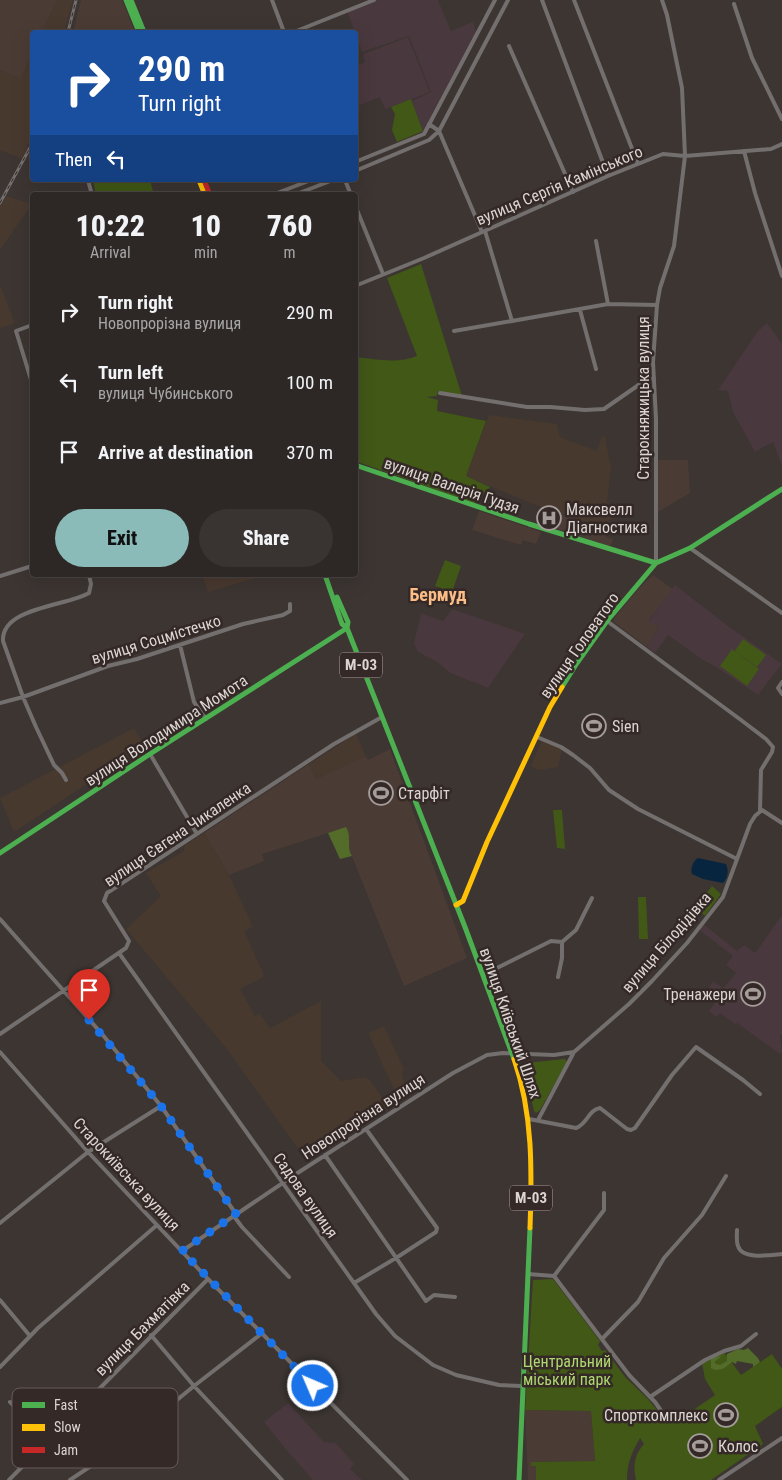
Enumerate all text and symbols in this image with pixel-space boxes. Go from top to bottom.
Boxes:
text: 290 m [138,49,225,90]
icon: right [55,50,120,115]
text: Turn right [138,91,221,116]
street label: вулиця Сергія Камінського [473,142,645,229]
icon: left [102,145,130,173]
text: Then [55,148,92,171]
text: 10:22 [76,208,145,243]
text: 10 [191,208,221,243]
text: 760 [267,208,312,243]
text: Arrival [90,243,131,262]
text: min [194,243,218,262]
text: m [284,243,296,262]
text: Turn right [98,291,173,314]
icon: right [55,298,83,326]
text: 290 m [286,301,333,324]
text: Новопрорізна вулиця [98,314,241,333]
street label: Старокняжицька вулиця [634,316,653,480]
text: Turn left [98,361,163,384]
icon: left [55,368,83,396]
text: 100 m [286,371,333,394]
text: вулиця Чубинського [98,384,233,403]
icon: arrive [55,438,83,466]
text: Arrive at destination [98,441,253,464]
text: 370 m [286,441,333,464]
street label: вулиця Валерія Гудзя [382,453,522,518]
place label: Максвелл Діагностика [566,500,648,537]
hospital icon: Максвелл Діагностика [536,505,562,531]
button: Exit [55,509,189,567]
button: Share [199,509,333,567]
district label: Бермуд [410,584,466,605]
street label: вулиця Головатого [536,589,623,702]
street label: вулиця Соцмістечко [89,611,223,668]
road number: М-03 [340,652,382,678]
street label: вулиця Володимира Момота [81,671,251,790]
sports icon: Sien [581,713,607,739]
place label: Sien [612,717,639,736]
street label: вулиця Євгена Чикаленка [100,778,254,891]
sports icon: Старфіт [368,780,394,806]
place label: Старфіт [398,784,450,803]
street label: вулиця Білодідівка [618,888,715,996]
street label: вулиця Київський Шлях [476,945,545,1101]
pin [68,969,110,1020]
icon: arrive [75,976,103,1004]
sports icon: Тренажери [740,981,766,1007]
place label: Тренажери [663,985,736,1004]
street label: Новопрорізна вулиця [298,1069,428,1163]
street label: Старокиївська вулиця [69,1114,184,1235]
street label: Садова вулиця [269,1149,342,1242]
road number: М-03 [510,1186,552,1210]
street label: вулиця Бахматівка [91,1277,194,1380]
park label: Центральний міський парк [523,1352,611,1389]
position arrow [286,1359,338,1411]
legend [12,1388,178,1468]
text: Fast [54,1397,78,1413]
sports icon: Спорткомплекс [713,1402,739,1428]
place label: Спорткомплекс [604,1406,708,1425]
text: Slow [54,1419,81,1435]
sports icon: Колос [687,1433,713,1459]
place label: Колос [718,1437,758,1456]
text: Jam [54,1442,78,1458]

